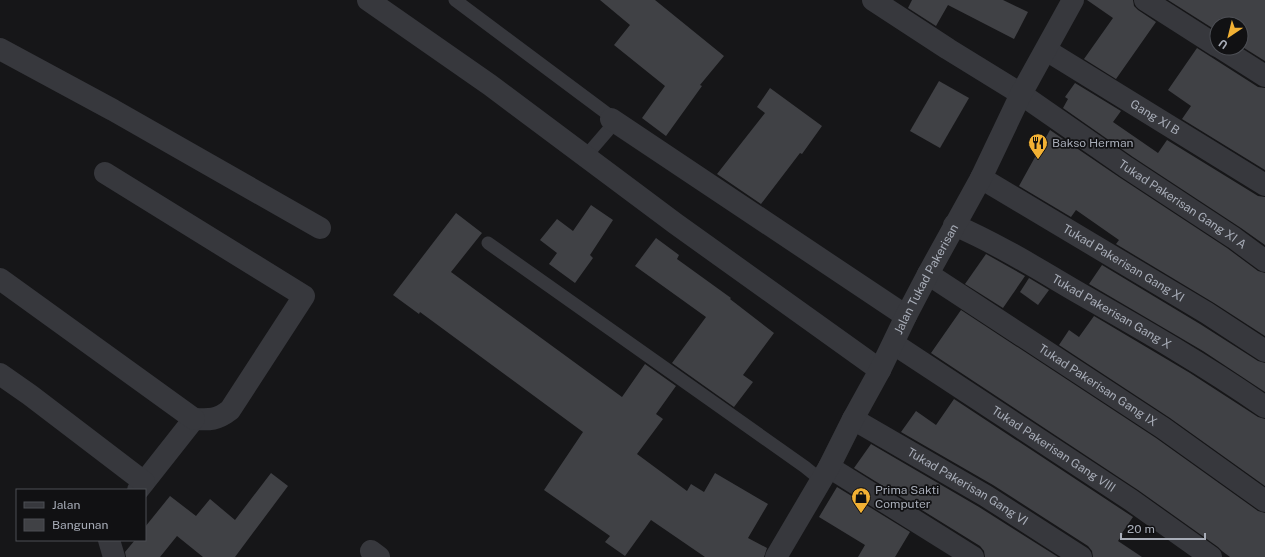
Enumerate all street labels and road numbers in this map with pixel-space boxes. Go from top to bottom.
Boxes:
street label: Gang XI B [1128,97,1182,138]
street label: Tukad Pakerisan Gang XI A [1116,157,1250,252]
street label: Jalan Tukad Pakerisan [891,221,961,337]
street label: Tukad Pakerisan Gang XI [1060,221,1187,305]
street label: Tukad Pakerisan Gang X [1049,272,1174,352]
street label: Tukad Pakerisan Gang IX [1036,341,1160,429]
street label: Tukad Pakerisan Gang VIII [989,403,1118,495]
street label: Tukad Pakerisan Gang VI [905,445,1031,528]

